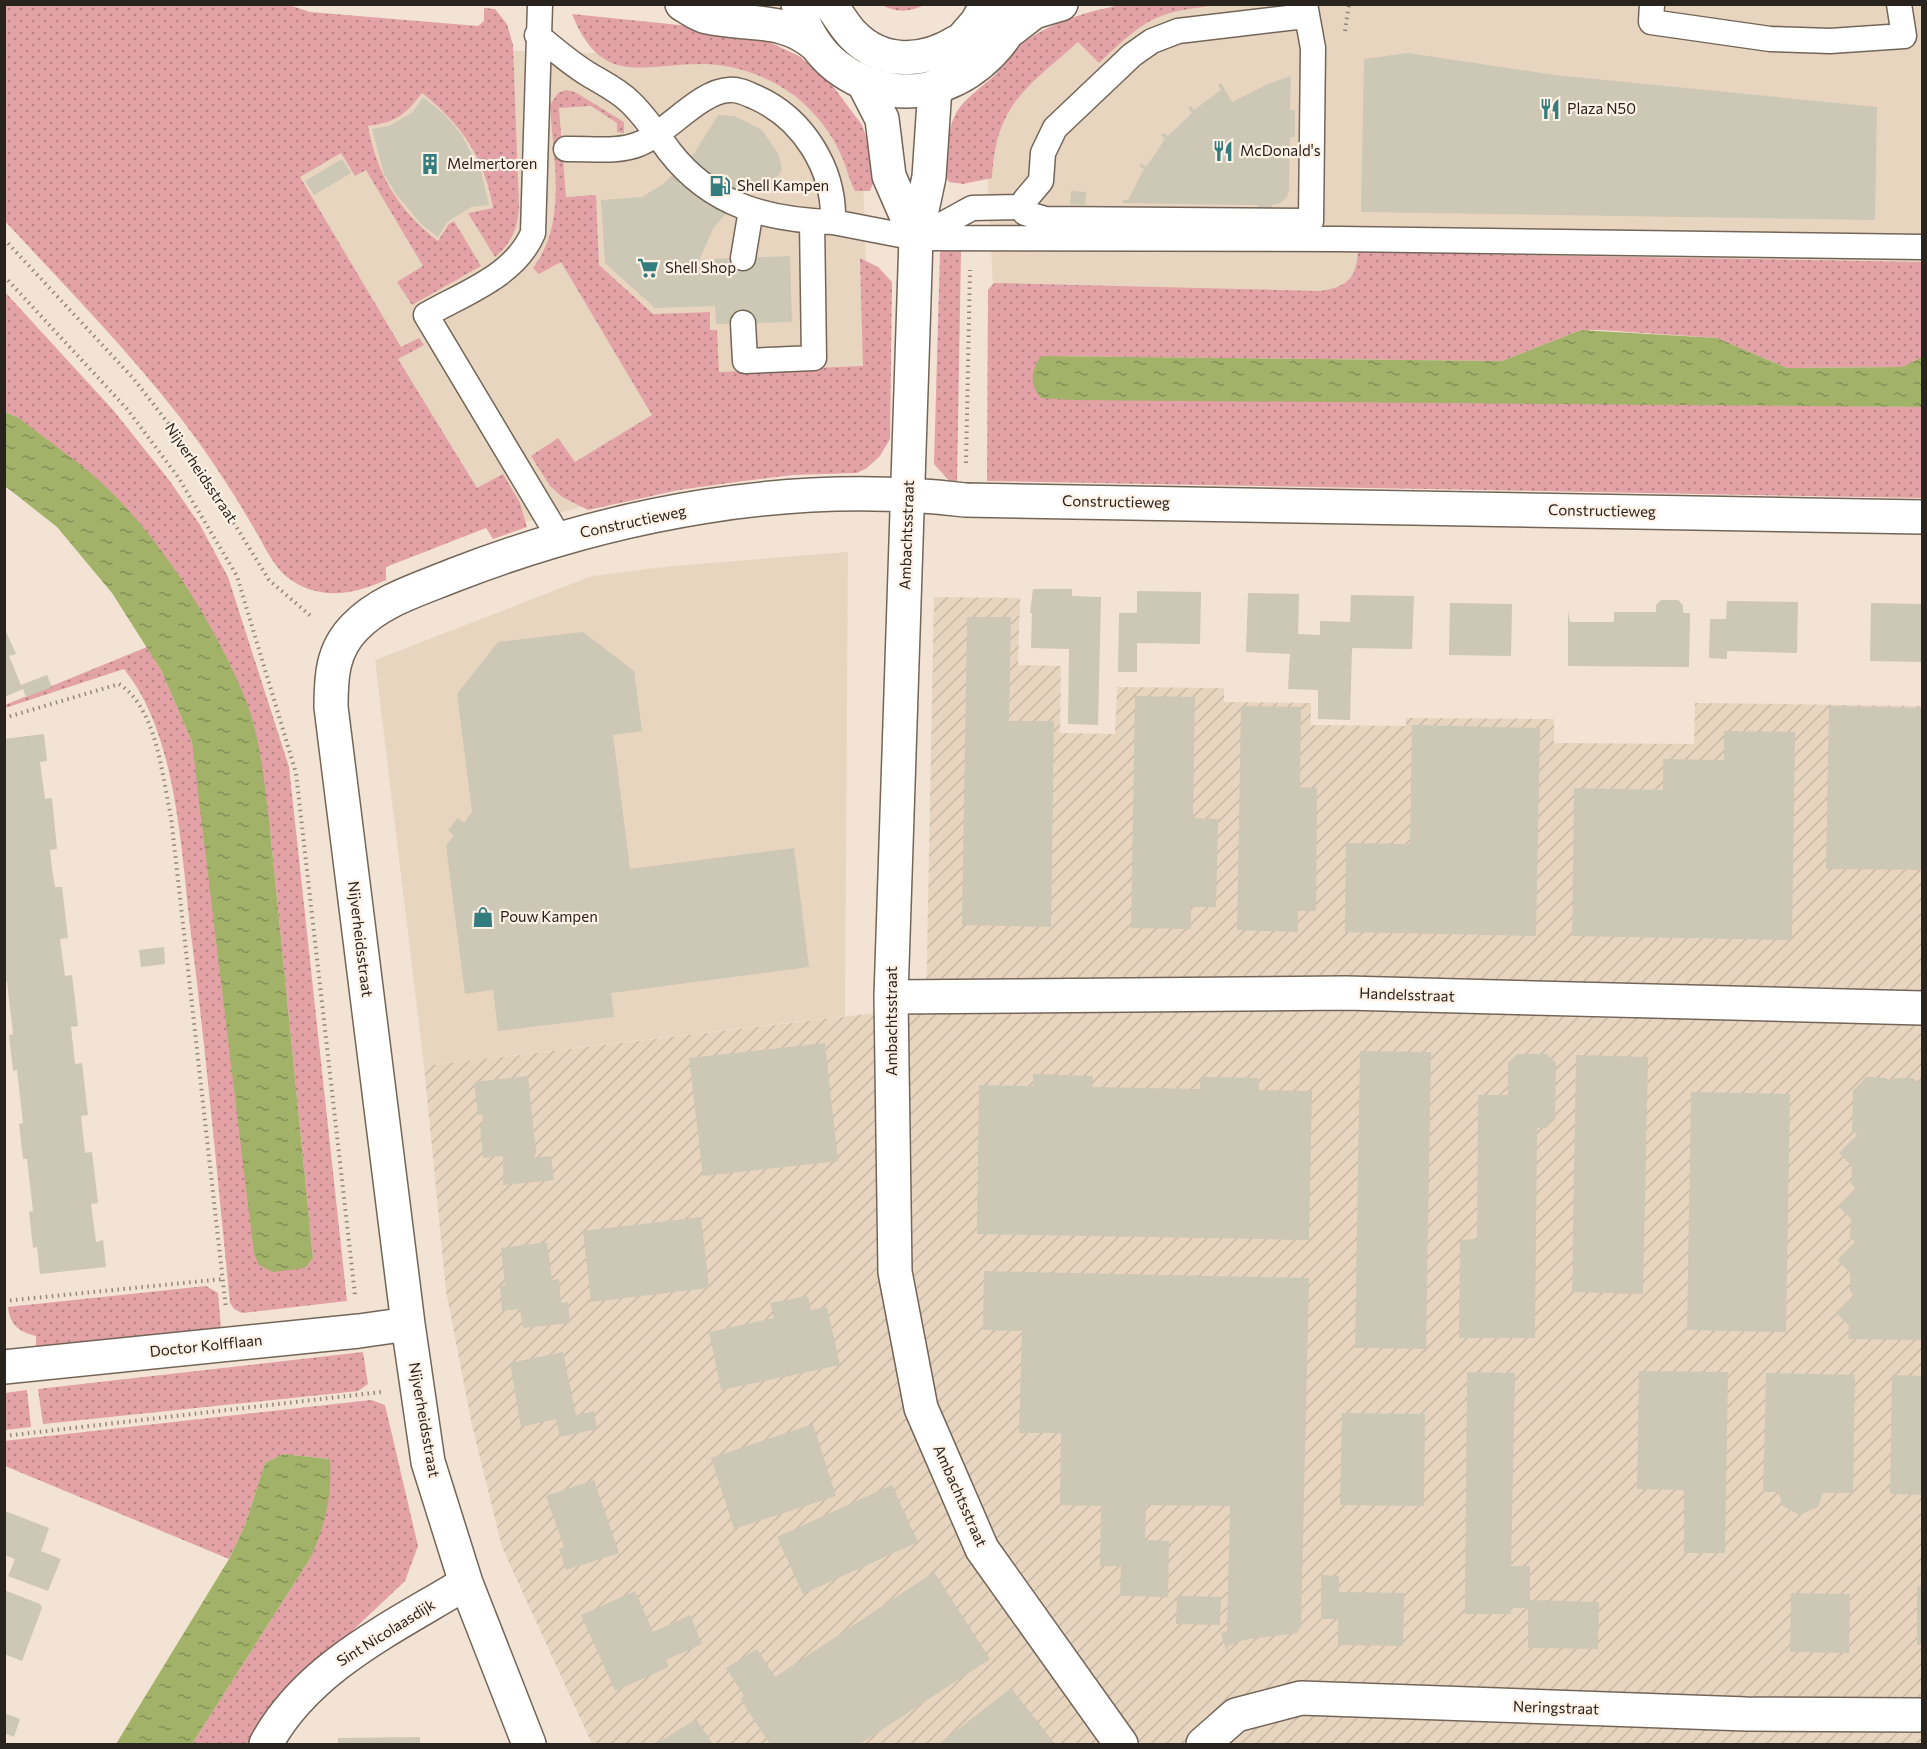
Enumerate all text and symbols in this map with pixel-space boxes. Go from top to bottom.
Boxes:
restaurant icon: Plaza N50 [1538,97,1562,121]
place label: Plaza N50 [1567,99,1636,117]
restaurant icon: McDonald's [1211,139,1235,163]
place label: McDonald's [1240,141,1321,159]
building icon: Melmertoren [418,152,442,176]
place label: Melmertoren [447,154,537,172]
fuel station icon: Shell Kampen [708,174,732,198]
place label: Shell Kampen [737,176,829,194]
supermarket icon: Shell Shop [636,256,660,280]
place label: Shell Shop [665,258,736,276]
street label: Nijverheidsstraat [162,419,242,526]
street label: Ambachtsstraat [895,480,917,590]
street label: Constructieweg [1062,491,1170,511]
street label: Constructieweg [1548,500,1656,520]
street label: Constructieweg [578,501,688,541]
street label: Nijverheidsstraat [345,880,377,998]
shop icon: Pouw Kampen [471,905,495,929]
place label: Pouw Kampen [500,907,598,925]
street label: Ambachtsstraat [882,966,900,1076]
street label: Handelsstraat [1359,983,1455,1005]
street label: Doctor Kolfflaan [149,1330,263,1360]
street label: Nijverheidsstraat [406,1361,444,1479]
street label: Ambachtsstraat [930,1442,991,1549]
street label: Sint Nicolaasdijk [333,1595,438,1670]
street label: Neringstraat [1513,1696,1600,1718]

